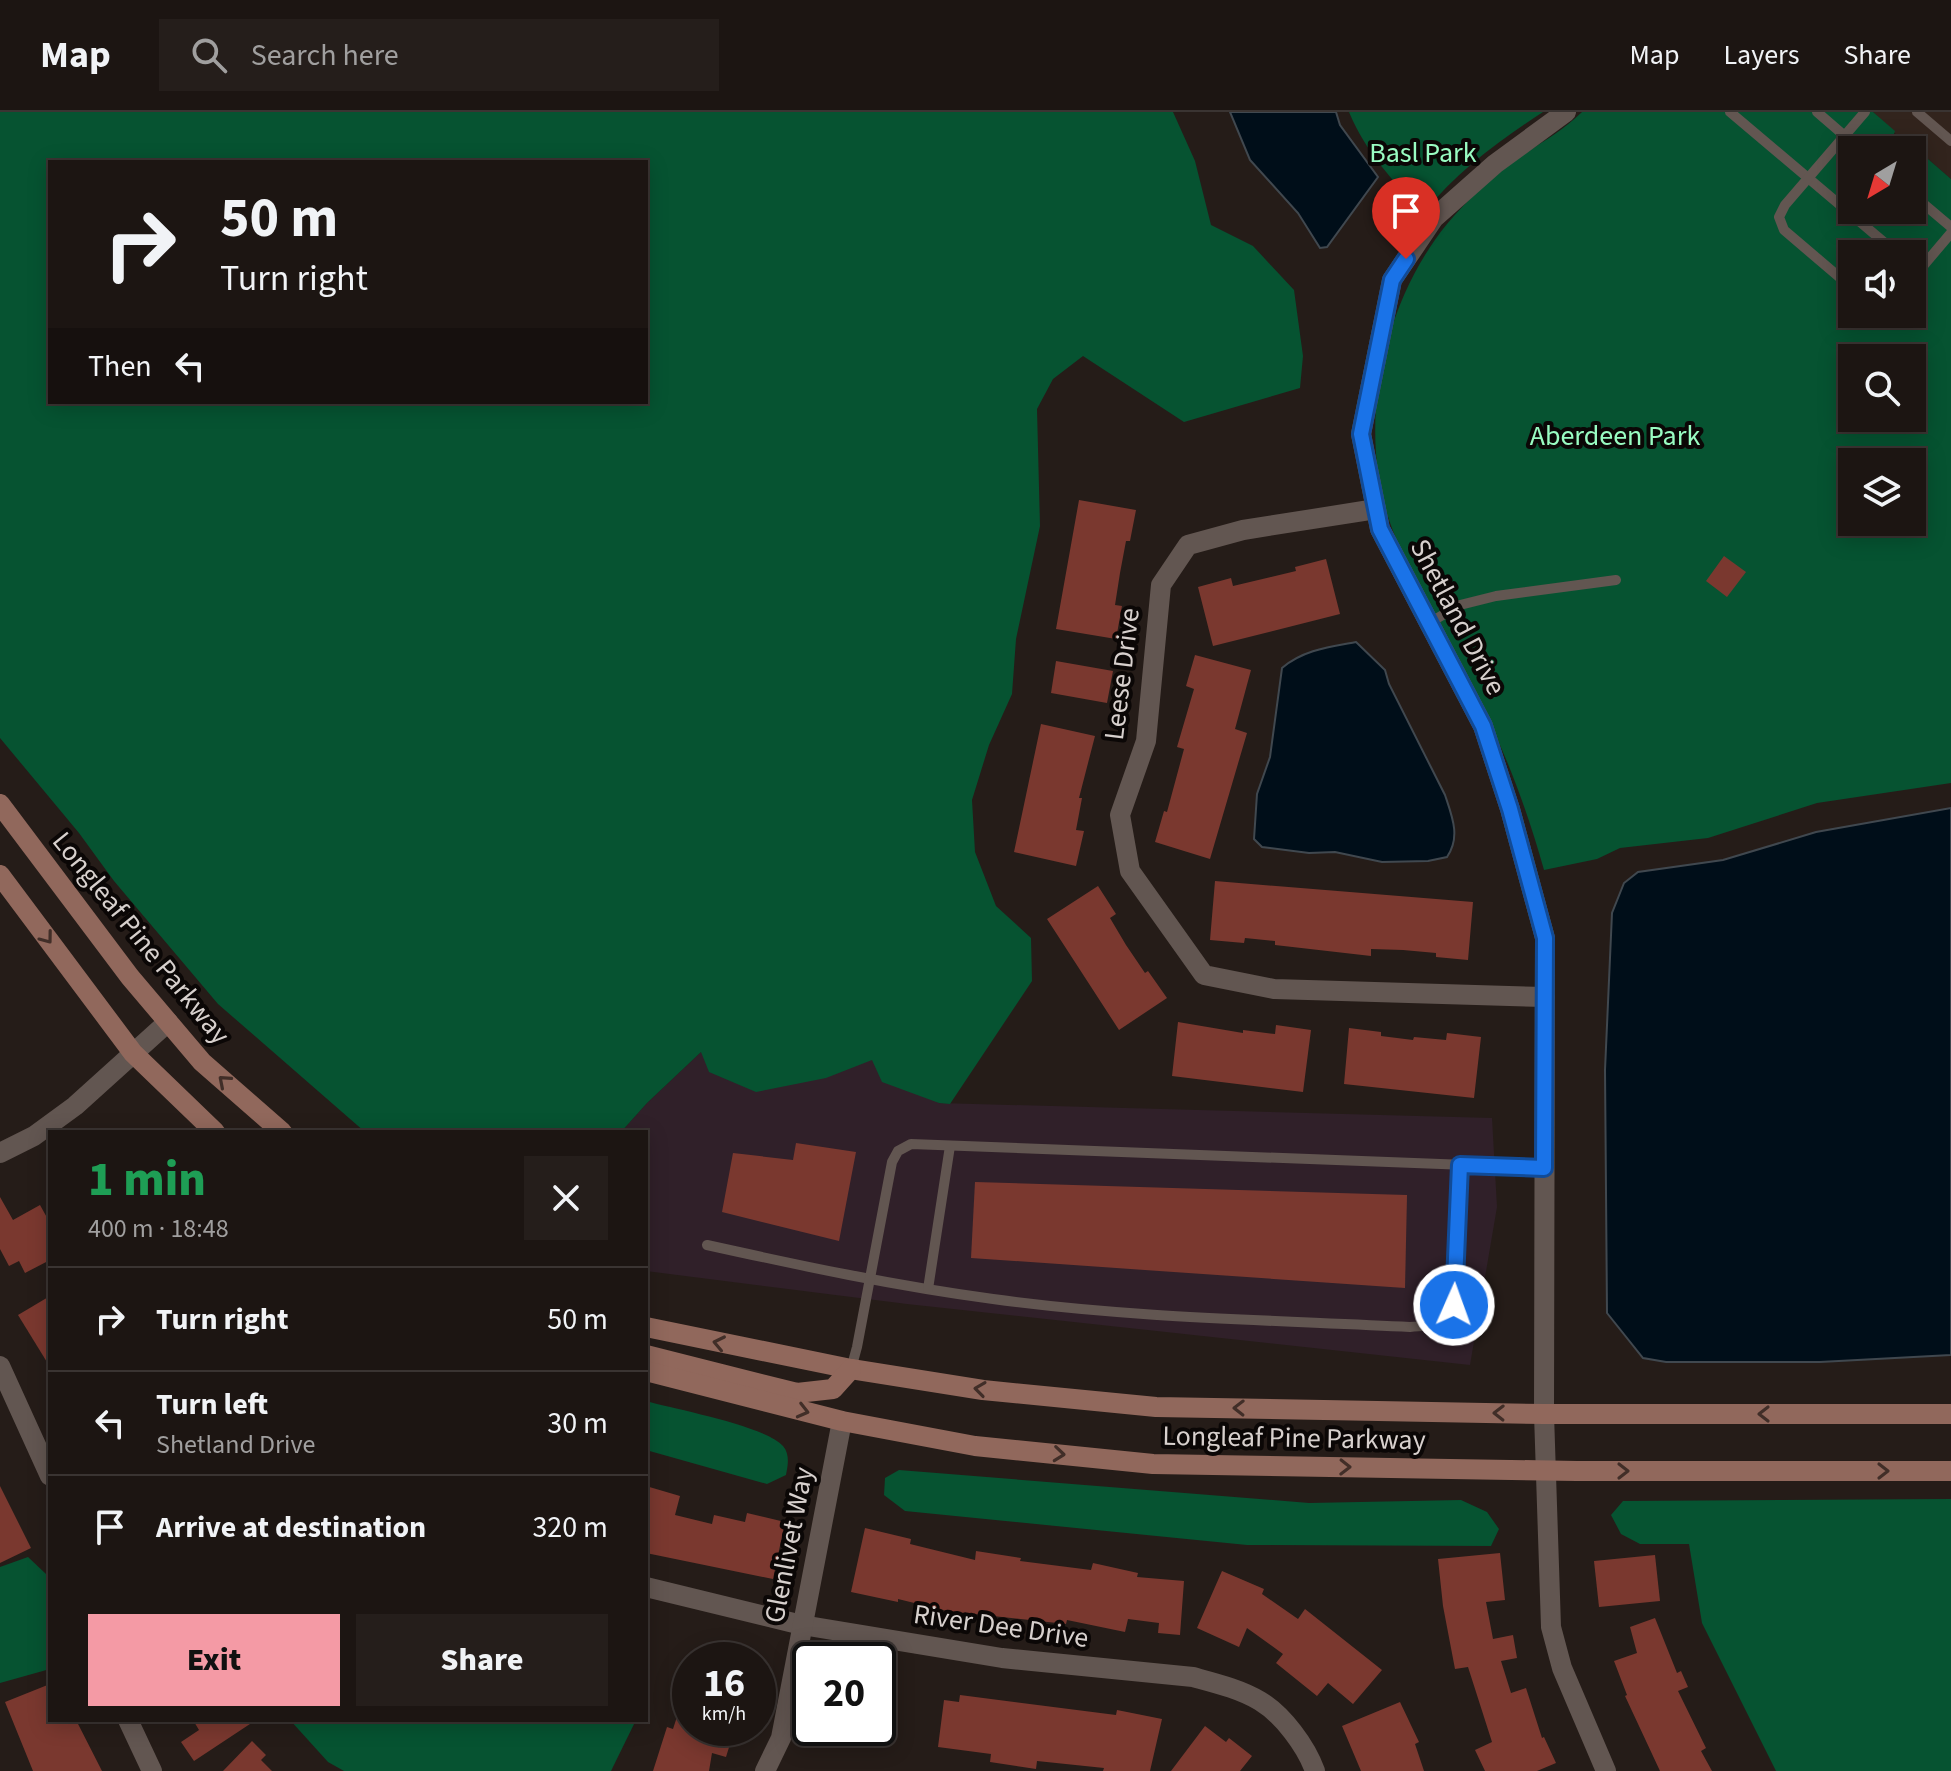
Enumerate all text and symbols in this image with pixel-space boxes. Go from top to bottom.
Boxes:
search box [159,19,719,91]
text: Map [40,28,111,82]
icon: search [187,33,231,77]
text: Search here [251,34,399,77]
text: Map [1629,35,1679,75]
text: Layers [1723,35,1799,75]
text: Share [1843,35,1911,75]
park label: Basl Park [1369,133,1477,173]
north arrow [1838,136,1926,224]
map controls [1838,136,1926,536]
pin [1372,177,1440,259]
text: 50 m [220,179,338,258]
icon: arrive [1384,189,1428,233]
icon: right [88,192,192,296]
button: sound [1838,240,1926,328]
text: Turn right [220,253,368,304]
icon: left [168,344,212,388]
button: search [1838,344,1926,432]
text: Then [88,345,152,388]
park label: Aberdeen Park [1530,416,1700,456]
button: layers [1838,448,1926,536]
street label: Shetland Drive [1400,532,1516,702]
street label: Leese Drive [1094,606,1150,742]
street label: Longleaf Pine Parkway [43,823,239,1053]
one-way arrow [37,929,51,943]
one-way arrow [218,1076,233,1090]
text: 1 min [88,1146,206,1214]
button: close [524,1156,608,1240]
text: 400 m · 18:48 [88,1210,229,1247]
position arrow [1412,1263,1496,1347]
icon: right [88,1297,132,1341]
text: Turn right [156,1298,288,1341]
text: 50 m [547,1298,608,1341]
one-way arrow [713,1335,726,1352]
one-way arrow [973,1381,986,1398]
text: Turn left [156,1383,268,1426]
one-way arrow [1232,1400,1245,1417]
icon: left [88,1401,132,1445]
one-way arrow [795,1401,809,1418]
text: 30 m [547,1402,608,1445]
one-way arrow [1492,1405,1505,1422]
one-way arrow [1757,1405,1770,1423]
street label: Longleaf Pine Parkway [1162,1416,1426,1460]
text: Shetland Drive [156,1426,315,1463]
one-way arrow [1053,1446,1066,1463]
one-way arrow [1339,1458,1352,1476]
one-way arrow [1617,1462,1630,1480]
one-way arrow [1877,1462,1890,1480]
street label: Glenlivet Way [754,1464,824,1626]
icon: arrive [88,1505,132,1549]
text: Arrive at destination [156,1506,426,1549]
text: 320 m [532,1506,608,1549]
street label: River Dee Drive [911,1594,1091,1658]
button: Exit [88,1614,340,1706]
button: Share [356,1614,608,1706]
speed limit sign: 20 [792,1642,896,1746]
text: 16 [703,1655,745,1712]
text: km/h [702,1700,746,1728]

